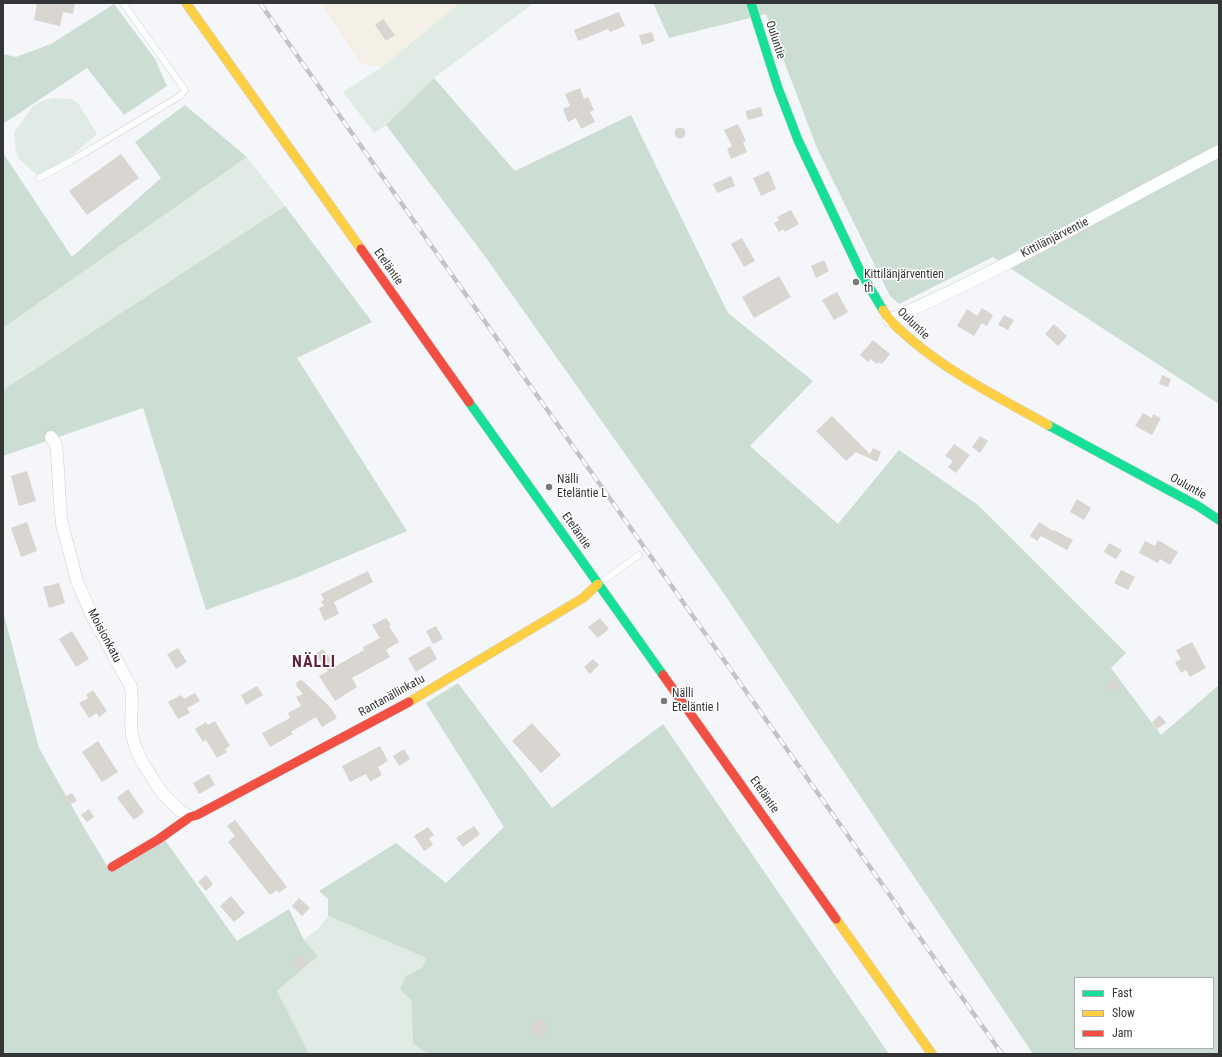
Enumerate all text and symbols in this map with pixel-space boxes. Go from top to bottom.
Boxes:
street label: Ouluntie [762,19,788,61]
street label: Kittilänjärventie [1019,215,1091,261]
street label: Eteläntie [370,246,406,288]
place label: Kittilänjärventien th [864,268,944,296]
marker: Kittilänjärventien th [851,277,861,287]
street label: Ouluntie [894,305,932,343]
street label: Ouluntie [1167,471,1209,503]
place label: Nälli Eteläntie L [557,473,607,501]
marker: Nälli Eteläntie L [544,482,554,492]
street label: Eteläntie [558,510,594,552]
street label: Moisionkatu [84,607,124,665]
district label: NÄLLI [292,653,336,673]
street label: Rantanällinkatu [356,672,428,720]
place label: Nälli Eteläntie I [672,687,719,715]
marker: Nälli Eteläntie I [659,696,669,706]
street label: Eteläntie [746,774,782,816]
legend [1074,977,1214,1049]
text: Fast [1112,986,1132,1000]
text: Slow [1112,1006,1135,1020]
text: Jam [1112,1026,1133,1040]

